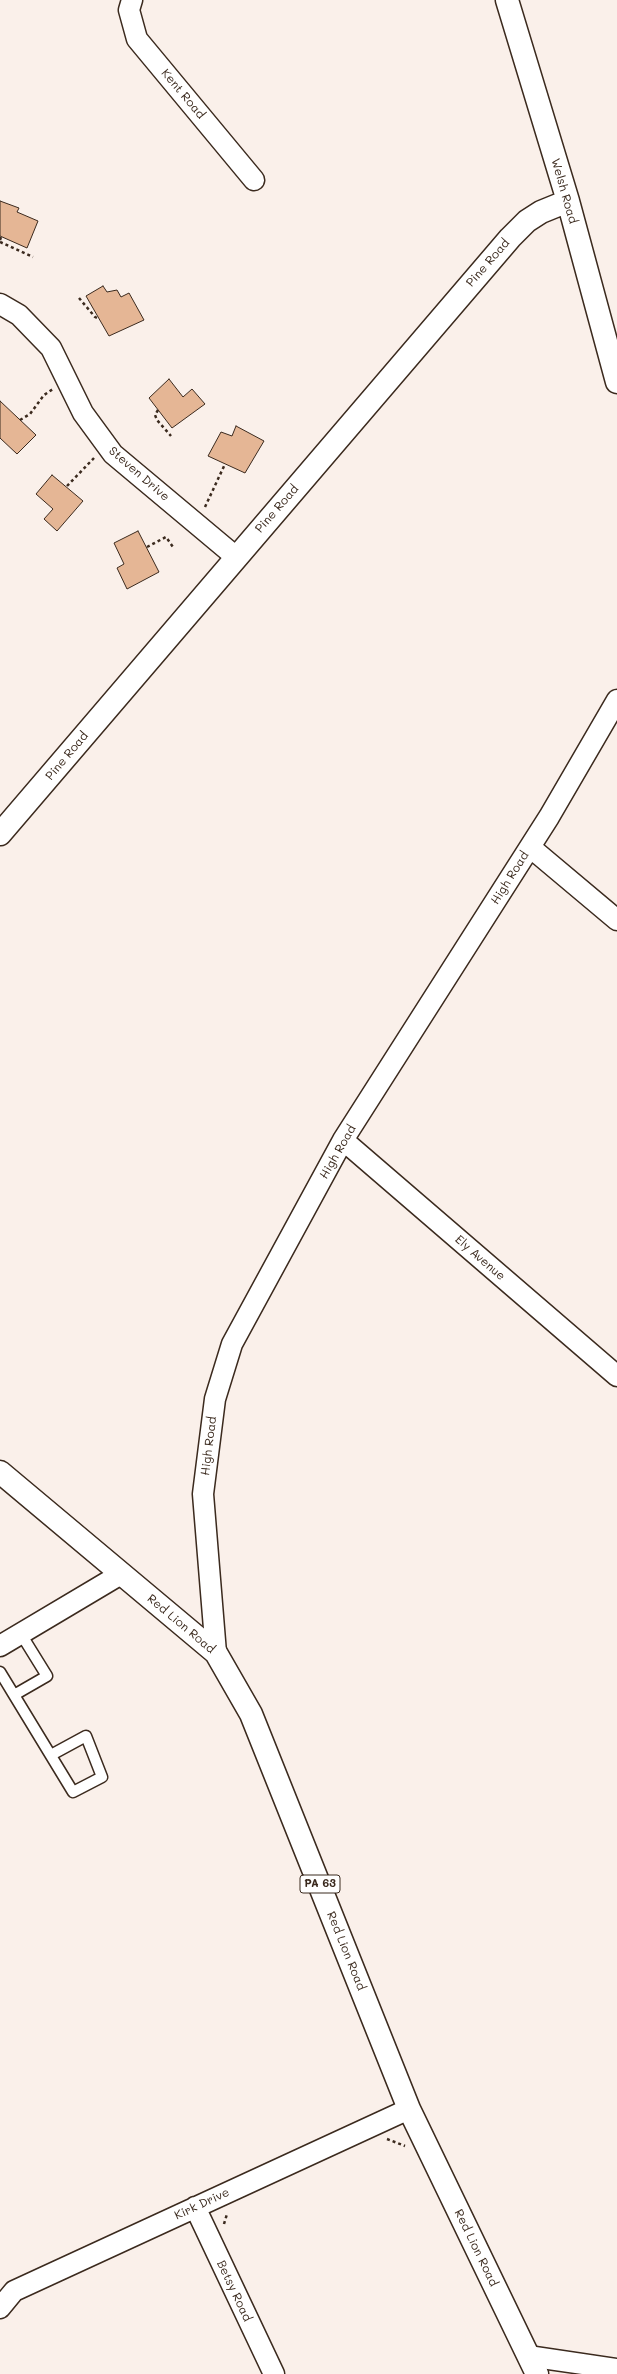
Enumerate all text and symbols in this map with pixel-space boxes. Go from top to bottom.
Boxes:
street label: Kent Road [158,66,208,122]
street label: Welsh Road [548,157,580,225]
street label: Pine Road [463,236,513,290]
street label: Steven Drive [106,444,172,504]
street label: Pine Road [252,482,302,536]
street label: Pine Road [43,729,91,783]
street label: High Road [488,849,532,907]
street label: High Road [317,1123,359,1181]
street label: Ely Avenue [452,1232,508,1284]
street label: High Road [198,1416,220,1476]
street label: Red Lion Road [144,1591,218,1657]
road number: PA 63 [300,1875,340,1893]
street label: Red Lion Road [324,1909,368,1993]
street label: Kirk Drive [172,2185,232,2223]
street label: Red Lion Road [451,2207,501,2289]
street label: Betsy Road [214,2258,254,2324]

